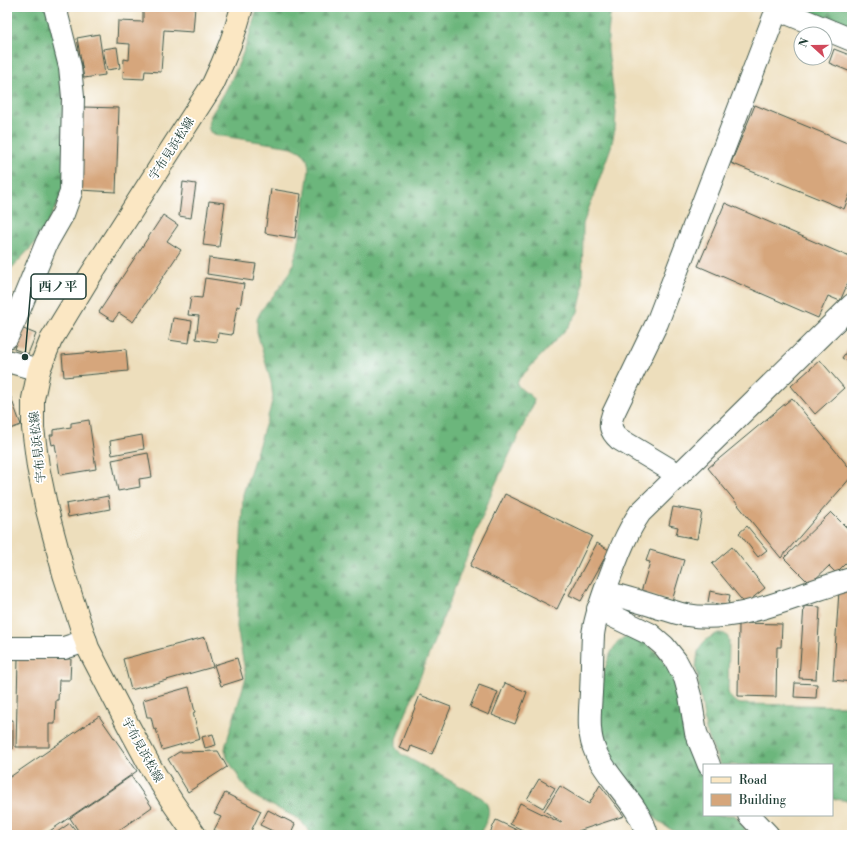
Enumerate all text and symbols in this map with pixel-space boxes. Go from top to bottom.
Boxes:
north arrow [793,26,833,66]
text: N [797,36,813,49]
street label: 宇布見浜松線 [146,115,198,183]
callout: 西ノ平 [31,274,86,299]
text: 西ノ平 [38,279,78,295]
street label: 宇布見浜松線 [27,410,49,484]
street label: 宇布見浜松線 [118,715,166,785]
legend [703,764,833,816]
text: Road [739,773,767,788]
text: Building [738,793,787,808]

